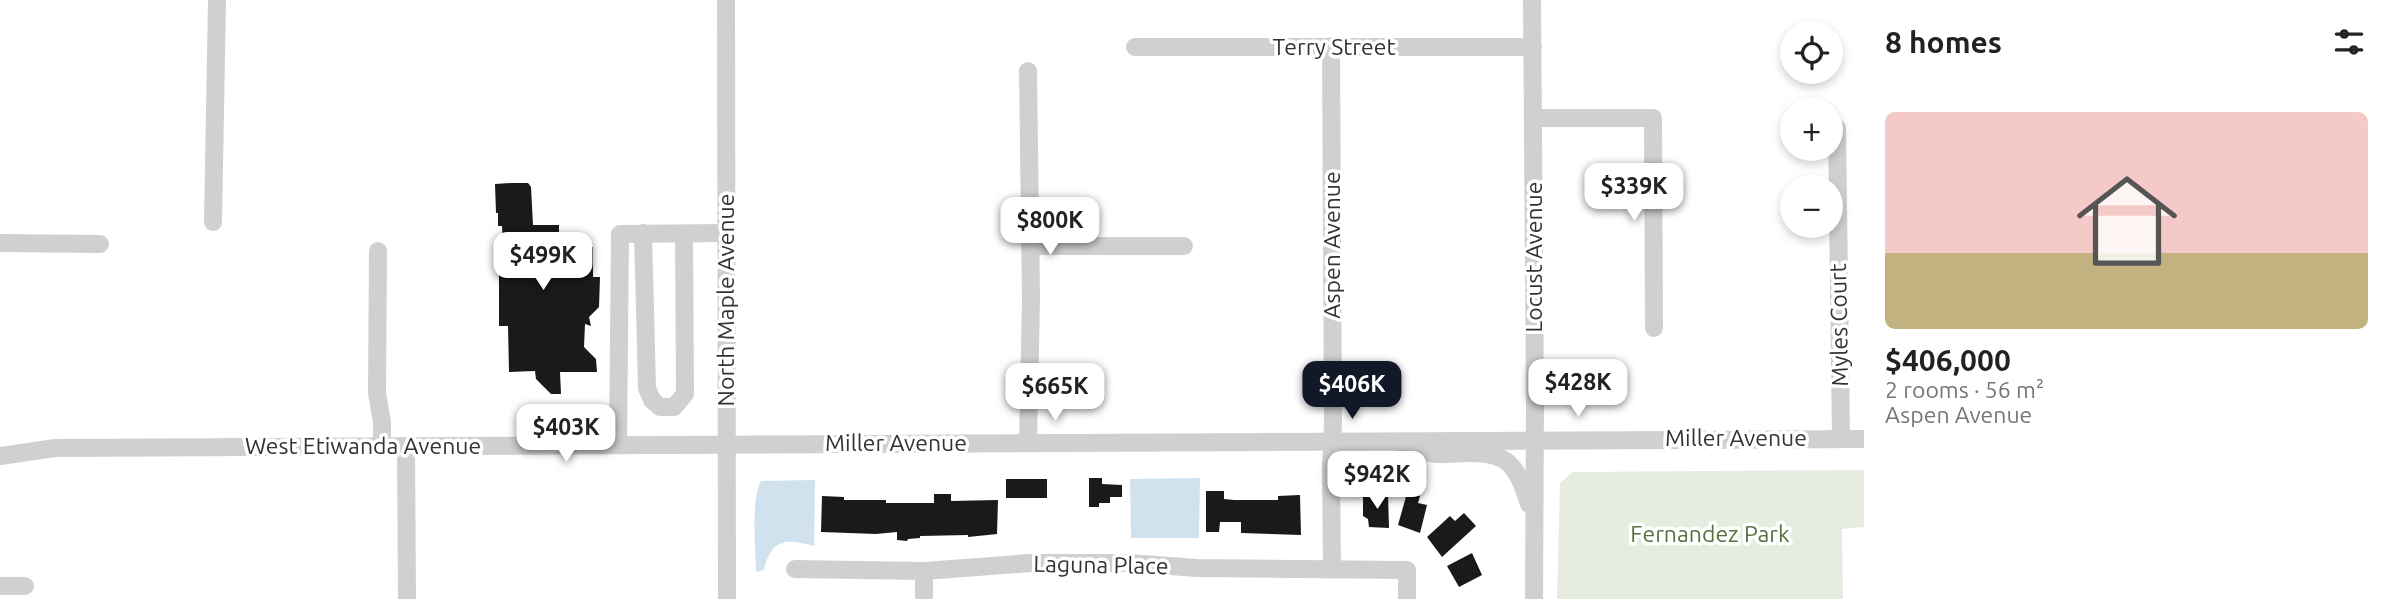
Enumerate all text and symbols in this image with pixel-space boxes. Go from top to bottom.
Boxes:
map controls [1780,21,1843,238]
button: locate [1780,21,1843,84]
icon: filters [2330,23,2368,61]
text: 8 homes [1885,25,2002,59]
street label: Terry Street [1273,34,1395,59]
button: + [1780,98,1843,161]
icon: home [2064,158,2190,284]
pin: $339K [1585,164,1683,223]
street label: Aspen Avenue [1319,171,1344,319]
text: $339K [1600,173,1668,198]
button: − [1780,175,1843,238]
street label: Locust Avenue [1521,182,1546,332]
street label: North Maple Avenue [713,194,738,406]
pin: $800K [1001,198,1099,257]
text: $800K [1016,207,1084,232]
pin: $499K [494,232,592,292]
text: $499K [509,242,577,267]
street label: Myles Court [1825,263,1852,387]
text: $406,000 [1885,343,2011,377]
pin: $428K [1529,360,1627,419]
pin: $406K [1303,362,1401,421]
pin: $665K [1006,364,1104,423]
text: $428K [1544,369,1612,394]
text: $406K [1318,371,1386,396]
text: $665K [1021,373,1089,398]
text: 2 rooms · 56 m² [1885,377,2044,402]
text: Aspen Avenue [1885,402,2032,427]
pin: $403K [517,405,615,464]
text: $403K [532,414,600,439]
street label: Miller Avenue [1665,425,1807,450]
street label: Miller Avenue [825,430,967,455]
street label: West Etiwanda Avenue [245,433,481,458]
pin: $942K [1328,452,1426,511]
text: $942K [1343,461,1411,486]
park label: Fernandez Park [1630,521,1790,546]
street label: Laguna Place [1033,551,1169,578]

